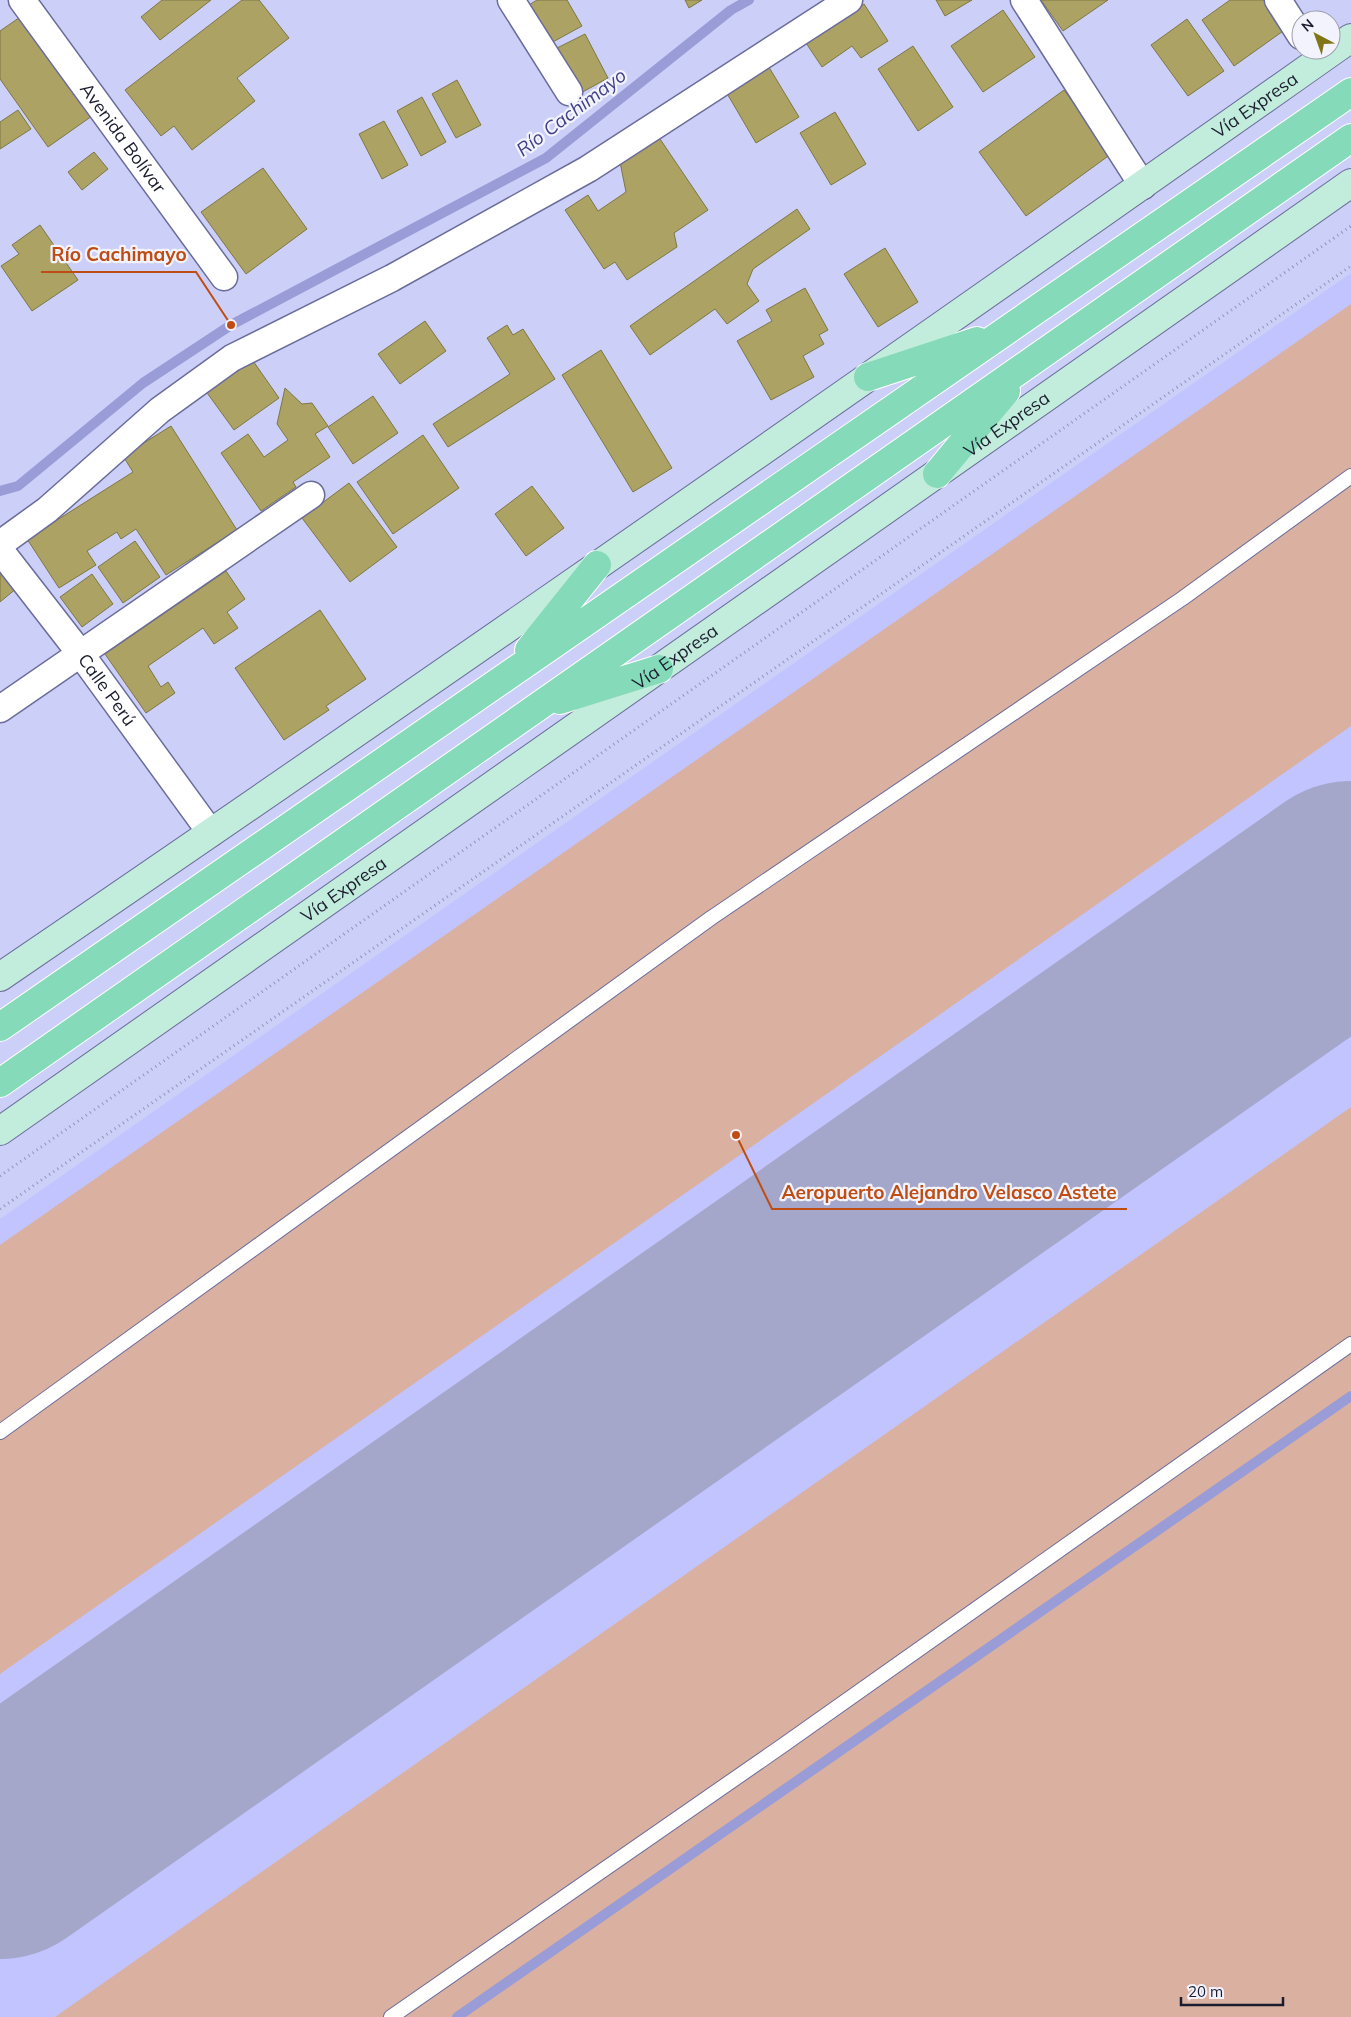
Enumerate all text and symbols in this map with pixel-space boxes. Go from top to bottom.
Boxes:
north arrow [1291,10,1341,60]
text: N [1298,15,1317,35]
water label: Río Cachimayo [511,63,631,161]
street label: Vía Expresa [1208,67,1302,143]
street label: Avenida Bolívar [75,78,171,198]
callout: Río Cachimayo [41,238,196,272]
text: Río Cachimayo [51,242,187,266]
street label: Vía Expresa [959,386,1054,462]
street label: Vía Expresa [628,619,722,695]
street label: Calle Perú [73,649,141,730]
street label: Vía Expresa [296,851,391,927]
callout: Aeropuerto Alejandro Velasco Astete [772,1175,1127,1209]
text: Aeropuerto Alejandro Velasco Astete [781,1180,1117,1204]
scale bar [1181,1974,1284,2006]
text: 20 m [1188,1982,1223,2001]

